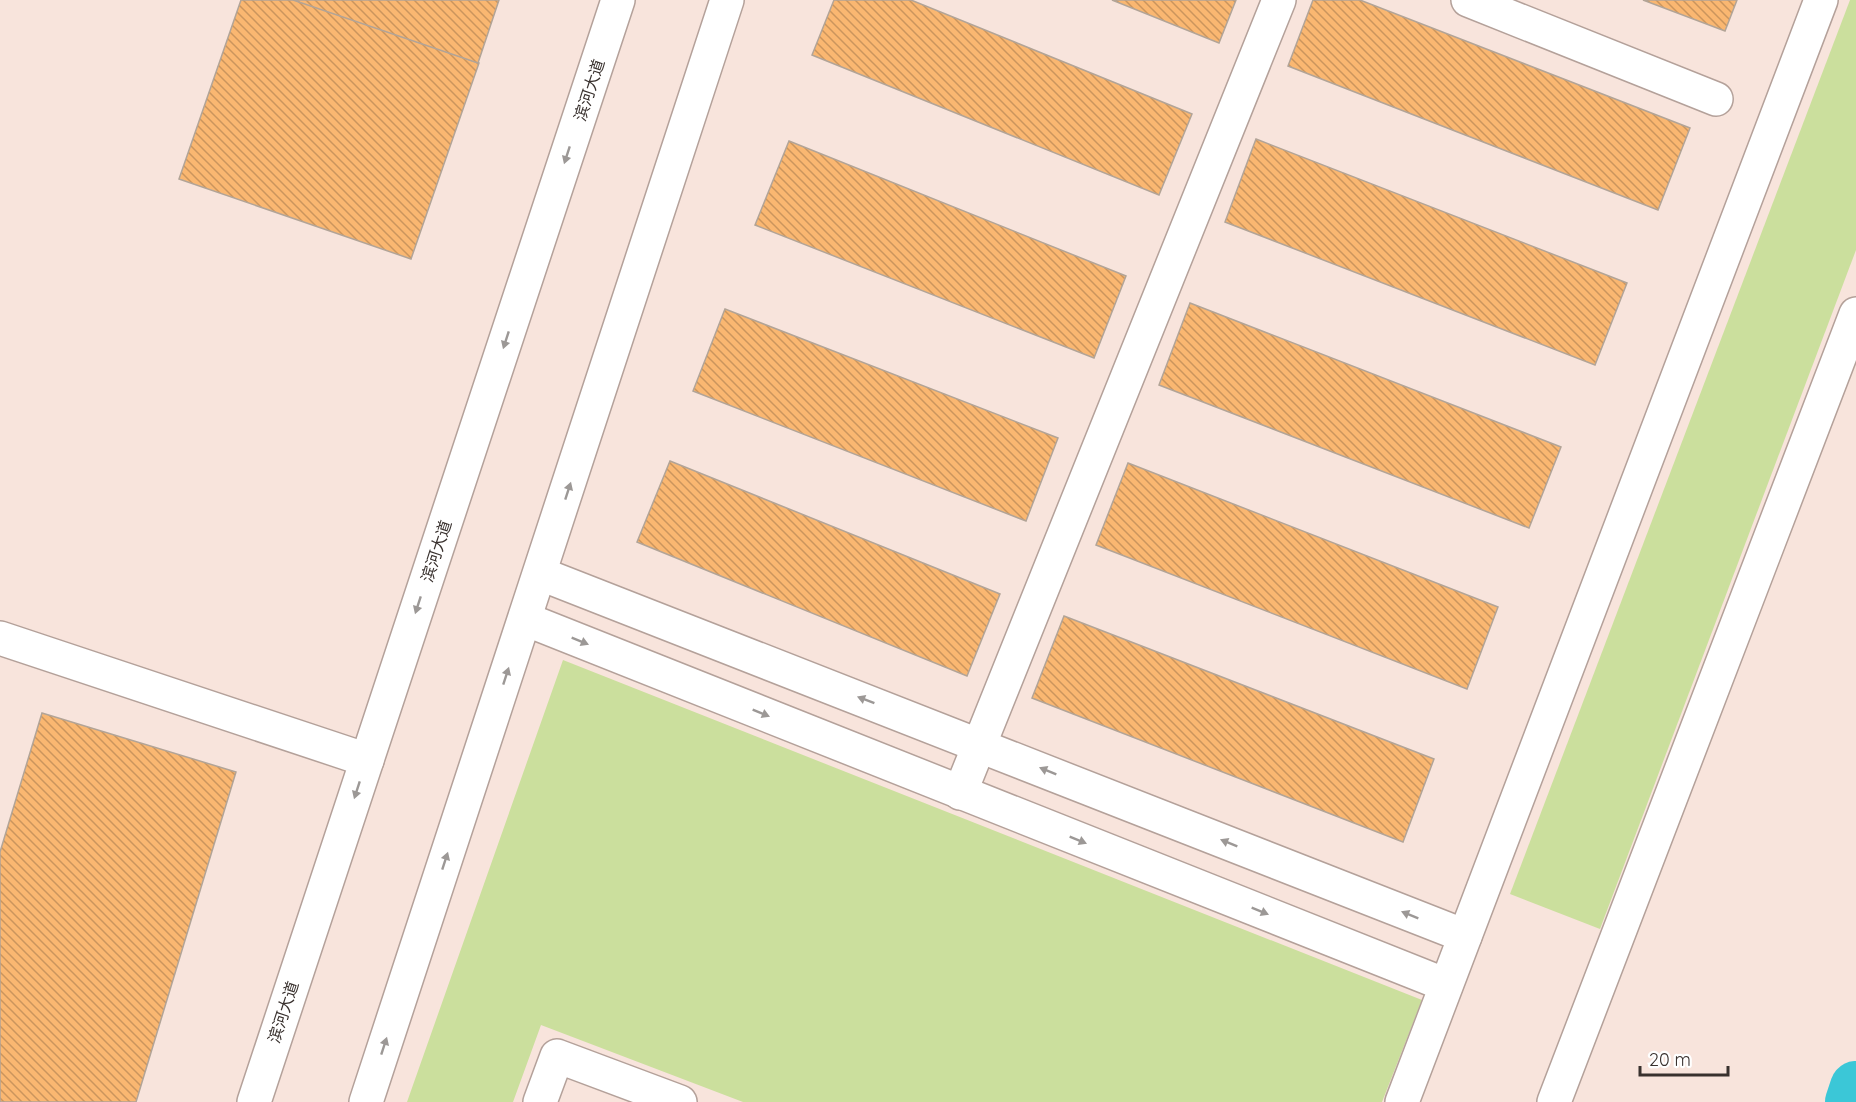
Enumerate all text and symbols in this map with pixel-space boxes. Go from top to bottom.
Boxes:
street label: 滨河大道 [570,56,608,124]
one-way arrow [562,146,571,164]
one-way arrow [500,331,510,349]
one-way arrow [563,482,573,500]
street label: 滨河大道 [417,517,455,585]
one-way arrow [413,596,422,614]
one-way arrow [571,636,589,646]
one-way arrow [502,667,512,685]
one-way arrow [857,695,875,705]
one-way arrow [752,708,770,718]
one-way arrow [1038,766,1056,776]
one-way arrow [352,781,361,799]
one-way arrow [1070,835,1088,845]
one-way arrow [1220,838,1238,847]
one-way arrow [441,852,451,870]
one-way arrow [1251,907,1269,916]
one-way arrow [1401,910,1419,920]
street label: 滨河大道 [264,978,302,1046]
one-way arrow [380,1037,389,1055]
scale bar [1640,1039,1728,1077]
text: 20 m [1649,1048,1691,1071]

